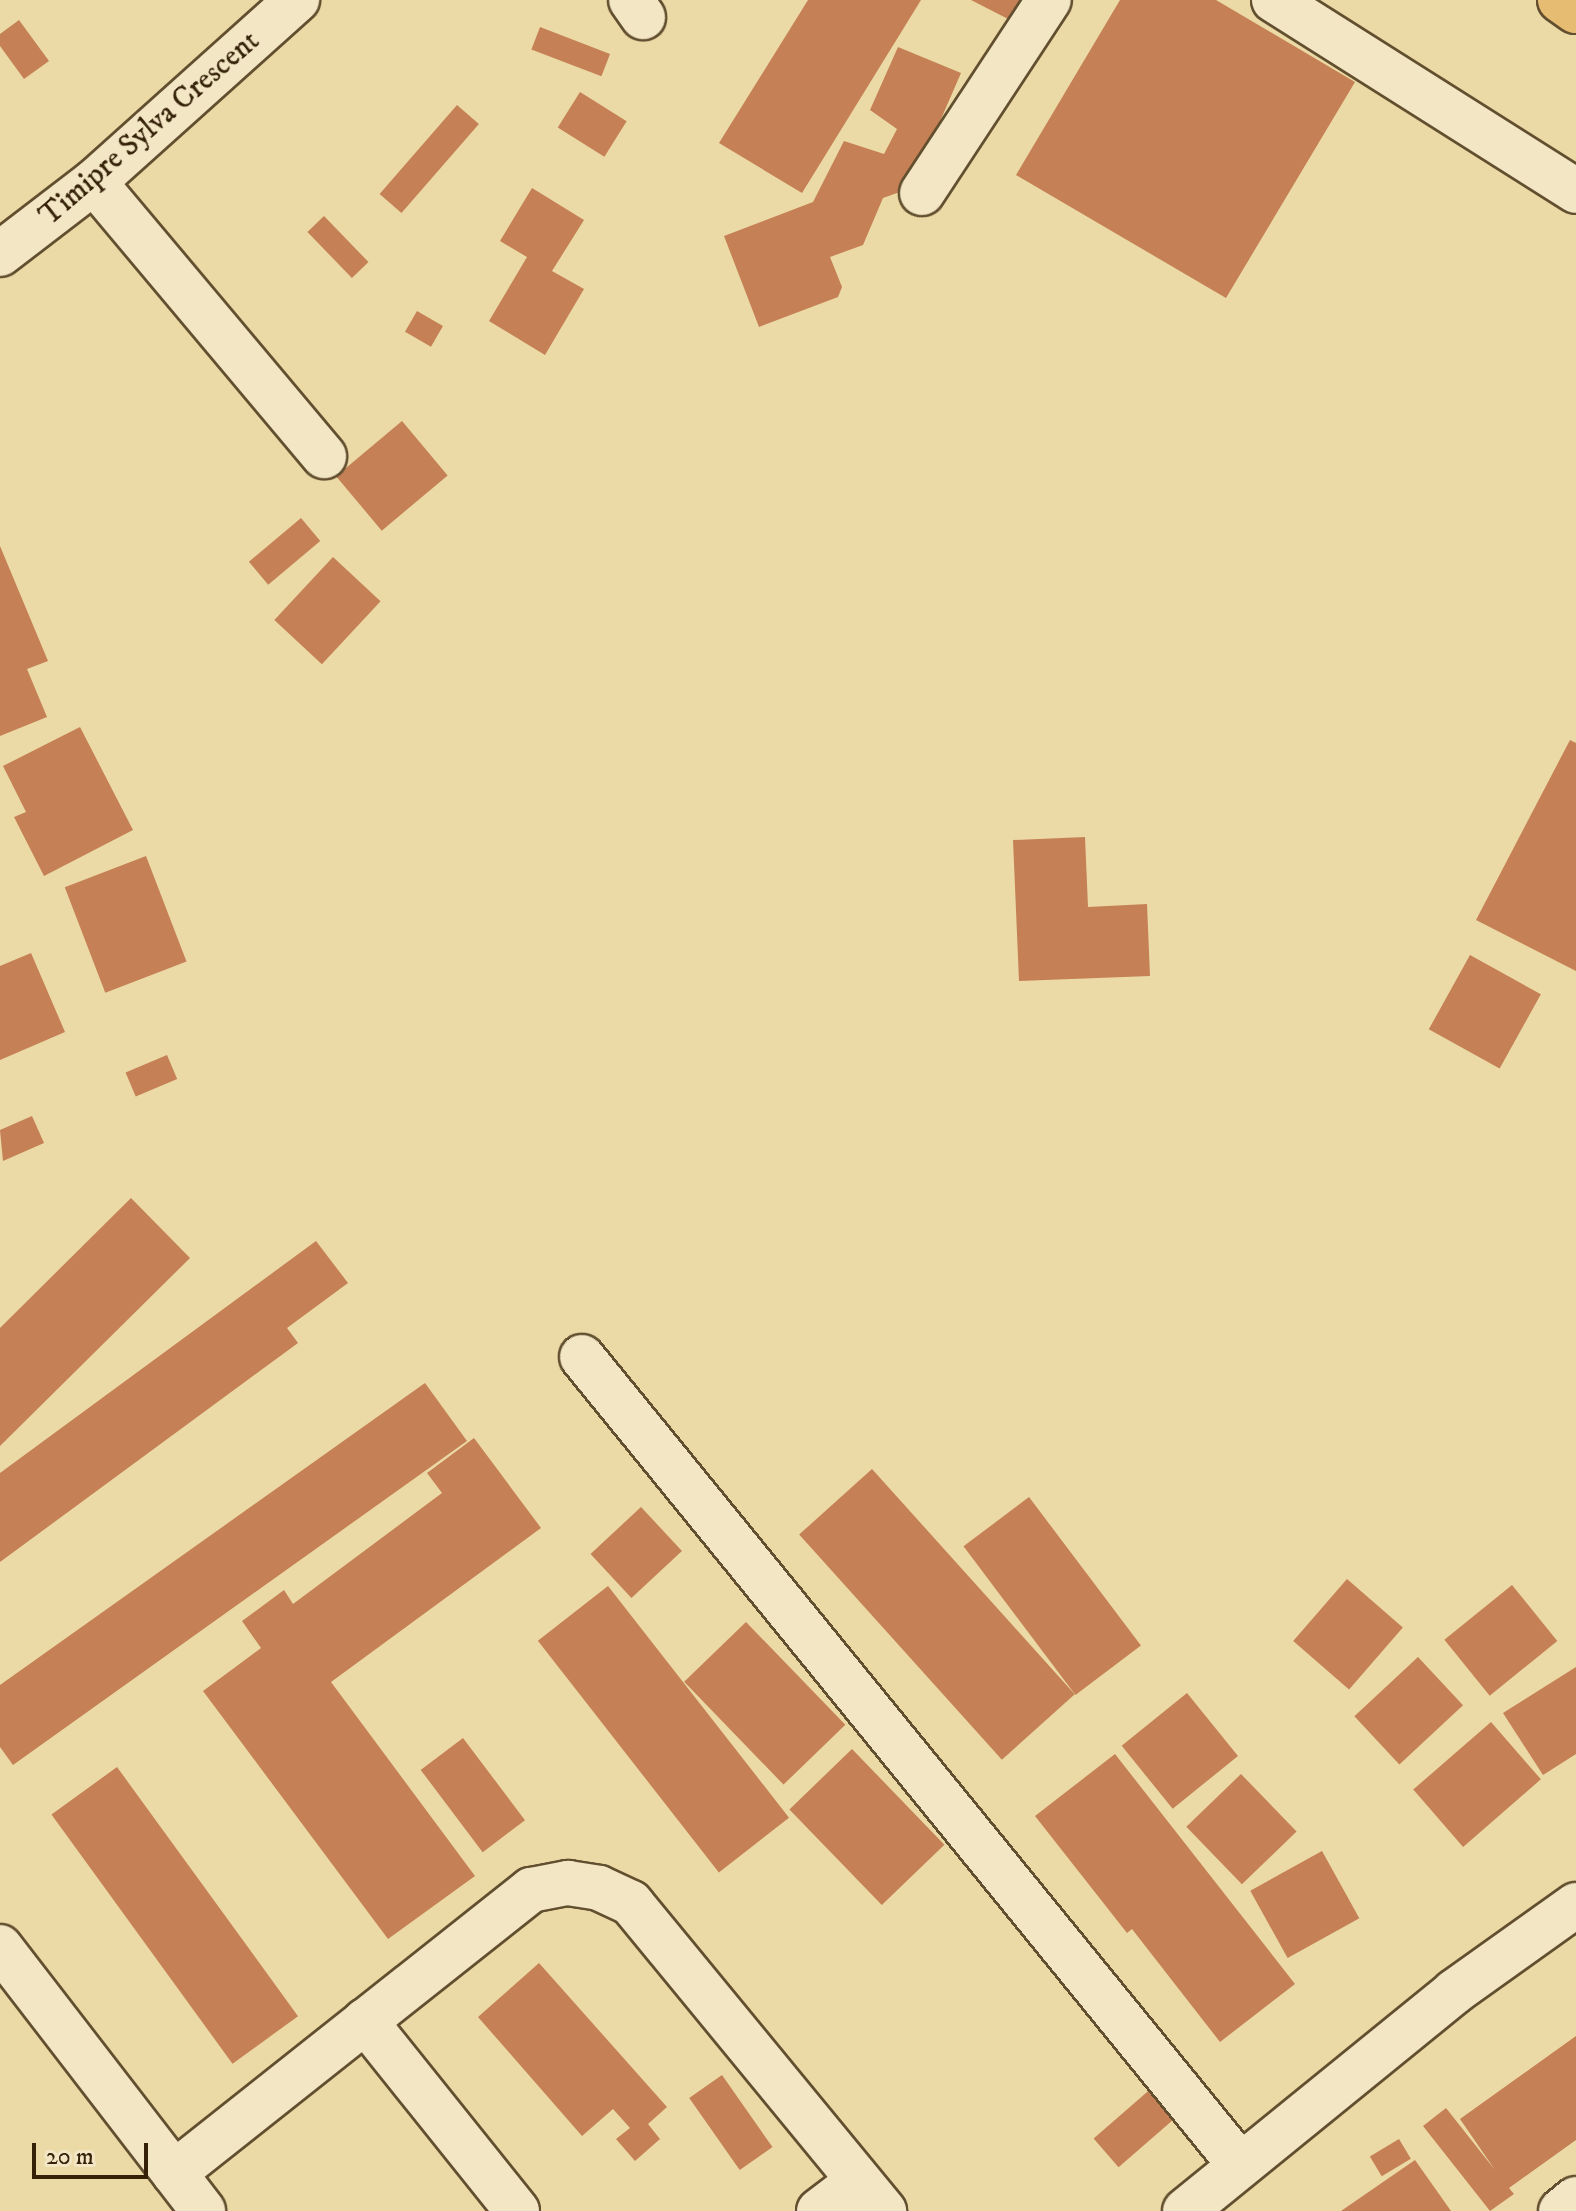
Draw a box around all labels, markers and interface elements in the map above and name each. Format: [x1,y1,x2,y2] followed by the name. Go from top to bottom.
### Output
[33,24,267,234] street label: Timipre Sylva Crescent
[36,2127,152,2177] scale bar
[46,2142,94,2172] text: 20 m

